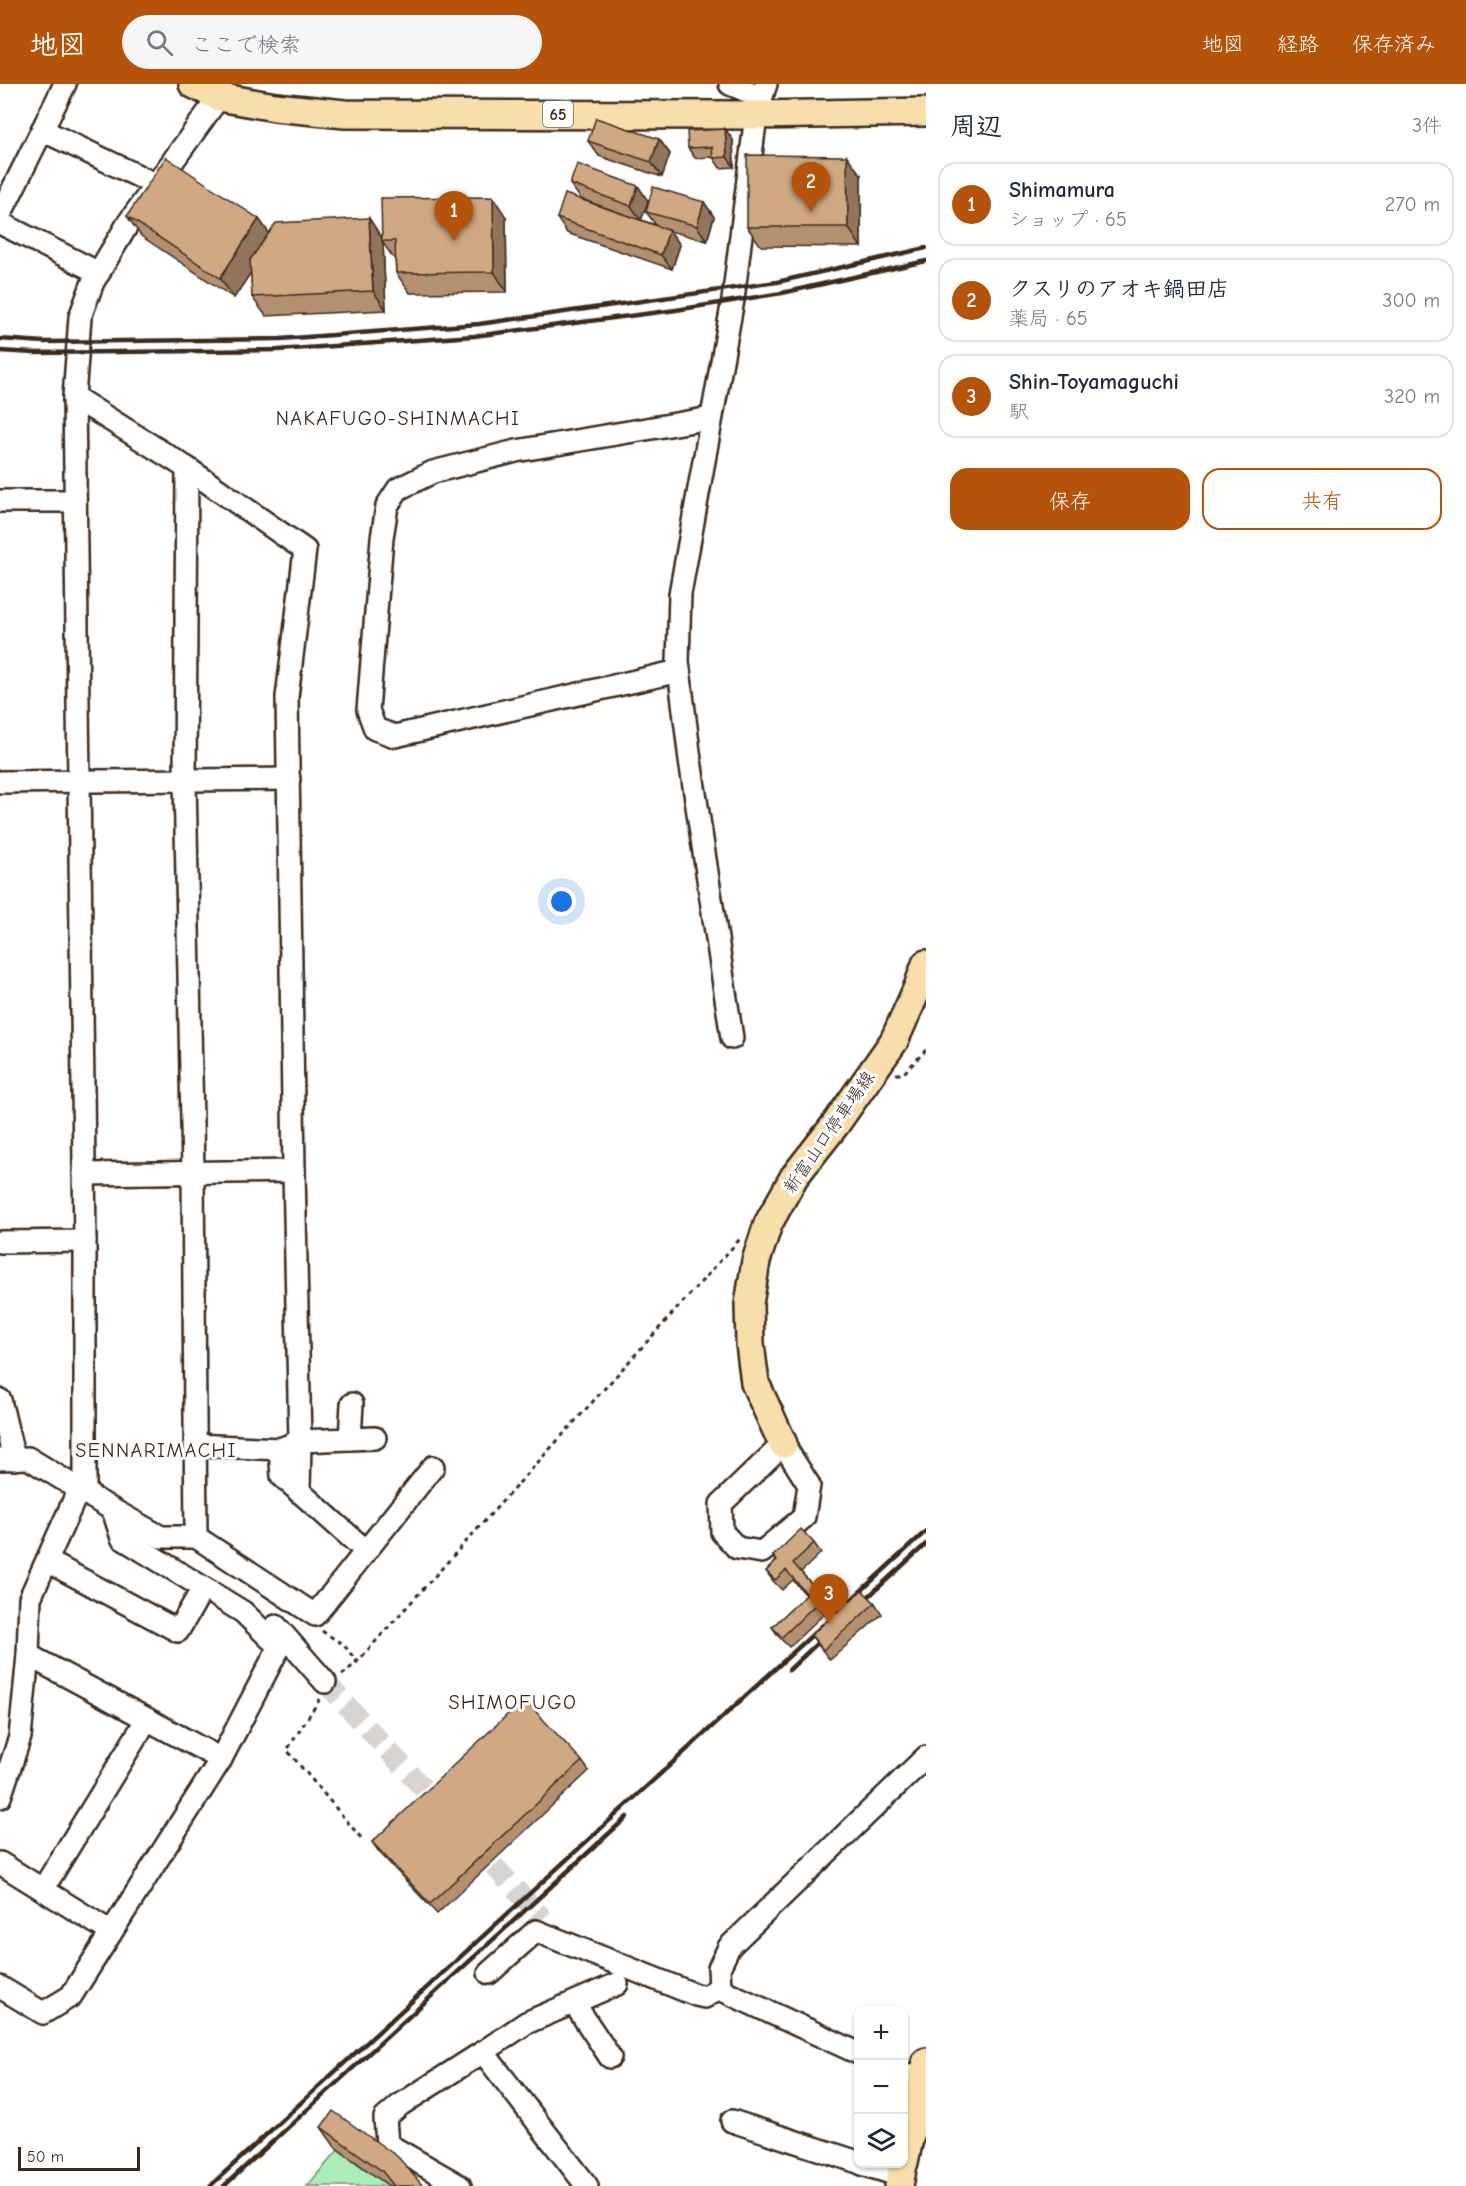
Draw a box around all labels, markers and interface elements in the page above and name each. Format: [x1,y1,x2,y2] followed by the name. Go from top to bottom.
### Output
[122,15,542,69] search box
[143,26,176,59] icon: search
[30,29,86,61] text: 地図
[191,32,301,58] text: ここで検索
[1202,32,1244,56] text: 地図
[1277,32,1319,56] text: 経路
[1352,32,1436,56] text: 保存済み
[543,101,573,127] road number: 65
[950,112,1002,142] text: 周辺
[1412,114,1442,137] text: 3件
[792,162,830,212] pin: 2
[1009,177,1115,203] text: Shimamura
[434,192,474,241] pin: 1
[968,193,975,216] text: 1
[1385,193,1440,216] text: 270 m
[1009,208,1127,231] text: ショップ · 65
[1009,276,1229,302] text: クスリのアオキ鍋田店
[967,289,976,312] text: 2
[1382,289,1440,312] text: 300 m
[1009,307,1088,330] text: 薬局 · 65
[1009,369,1179,395] text: Shin-Toyamaguchi
[967,385,976,408] text: 3
[1384,385,1440,408] text: 320 m
[1009,400,1029,423] text: 駅
[276,407,520,430] district label: NAKAFUGO-SHINMACHI
[950,468,1190,530] button: 保存
[1202,468,1442,530] button: 共有
[547,887,576,916] your location
[780,1067,879,1197] street label: 新富山口停車場線
[75,1439,237,1462] district label: SENNARIMACHI
[810,1574,848,1624] pin: 3
[449,1691,577,1714] district label: SHIMOFUGO
[854,2006,908,2168] map controls
[854,2006,908,2060] button: +
[854,2060,908,2114] button: −
[854,2114,908,2168] button: layers
[18,2144,140,2172] scale bar
[27,2148,64,2166] text: 50 m

